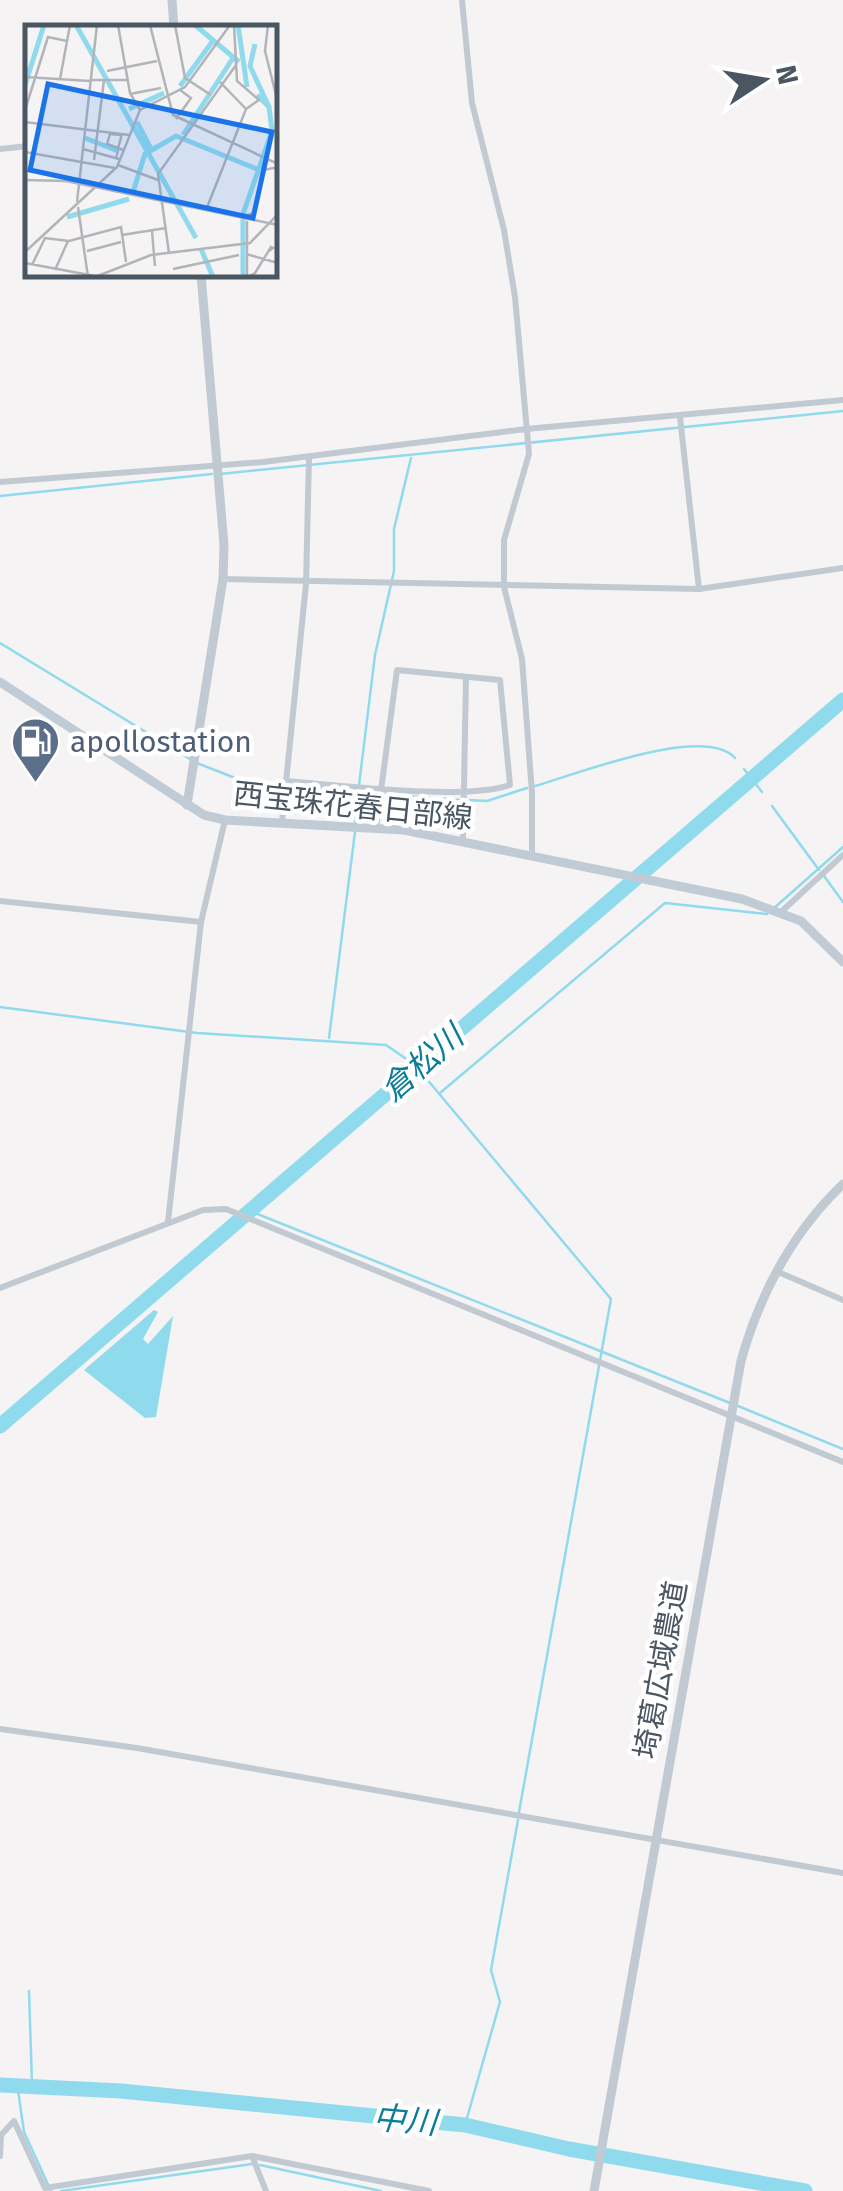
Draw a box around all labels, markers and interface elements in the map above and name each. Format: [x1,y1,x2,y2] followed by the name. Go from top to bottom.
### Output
[25,25,278,278] inset map
[713,30,813,130] north arrow
[769,62,805,87] text: N
[9,716,61,784] fuel station icon: apollostation
[70,724,252,760] place label: apollostation
[232,776,474,836] street label: 西宝珠花春日部線
[373,1015,473,1109] water label: 倉松川
[628,1578,694,1762] street label: 埼葛広域農道
[371,2098,442,2142] water label: 中川

